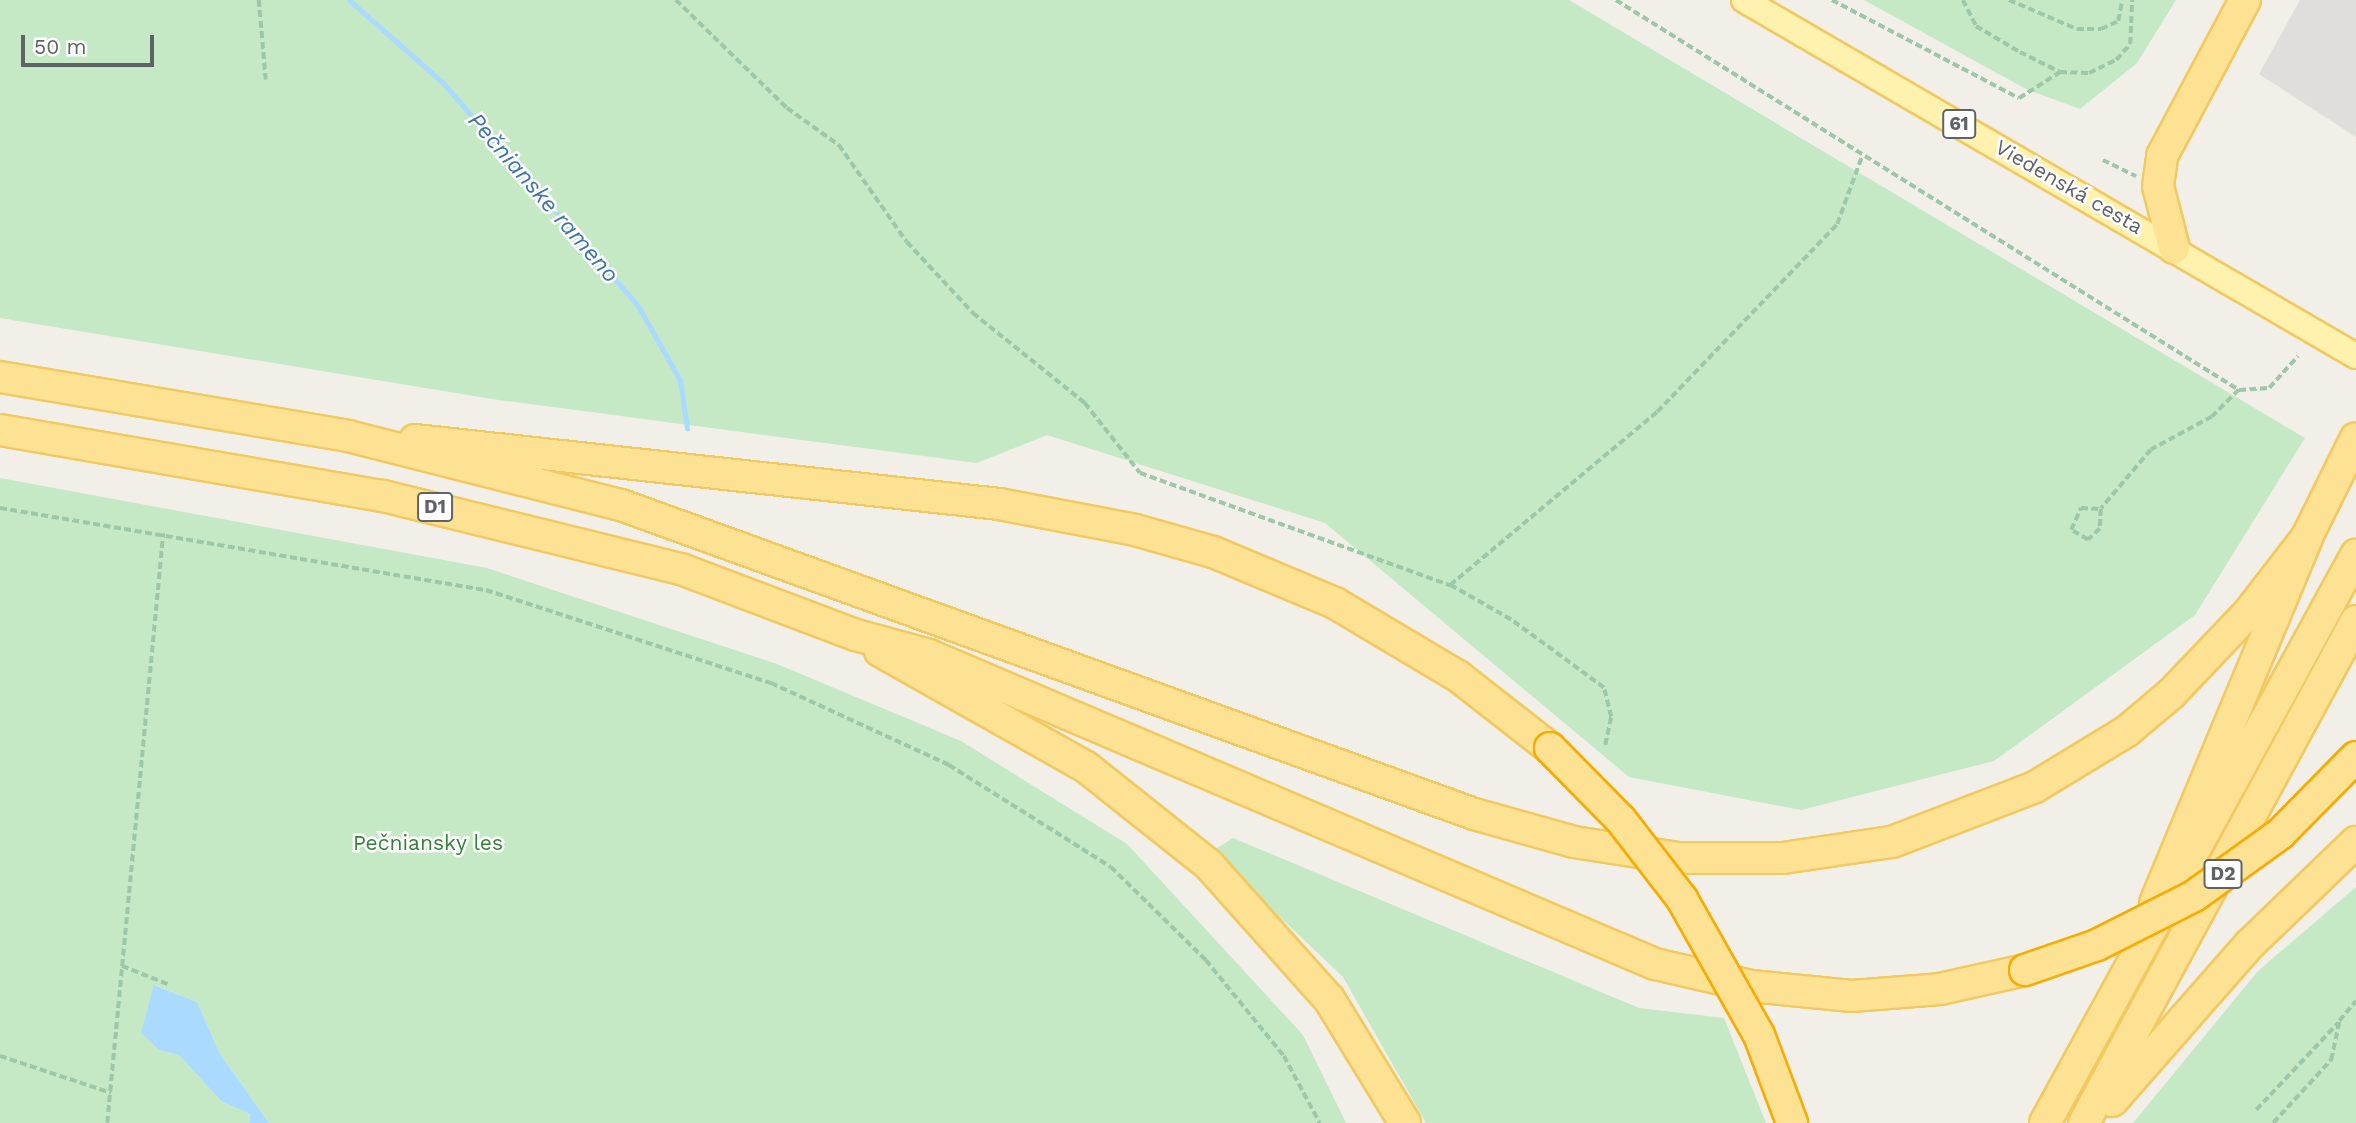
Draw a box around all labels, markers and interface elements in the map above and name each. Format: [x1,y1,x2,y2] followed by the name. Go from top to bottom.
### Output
[24,21,158,65] scale bar
[34,34,86,59] text: 50 m
[462,107,624,289] water label: Pečnianske rameno
[1941,108,1976,140] road number: 61
[1990,134,2148,240] street label: Viedenská cesta
[416,492,454,522] road number: D1
[353,830,503,856] park label: Pečniansky les
[2202,859,2244,890] road number: D2

